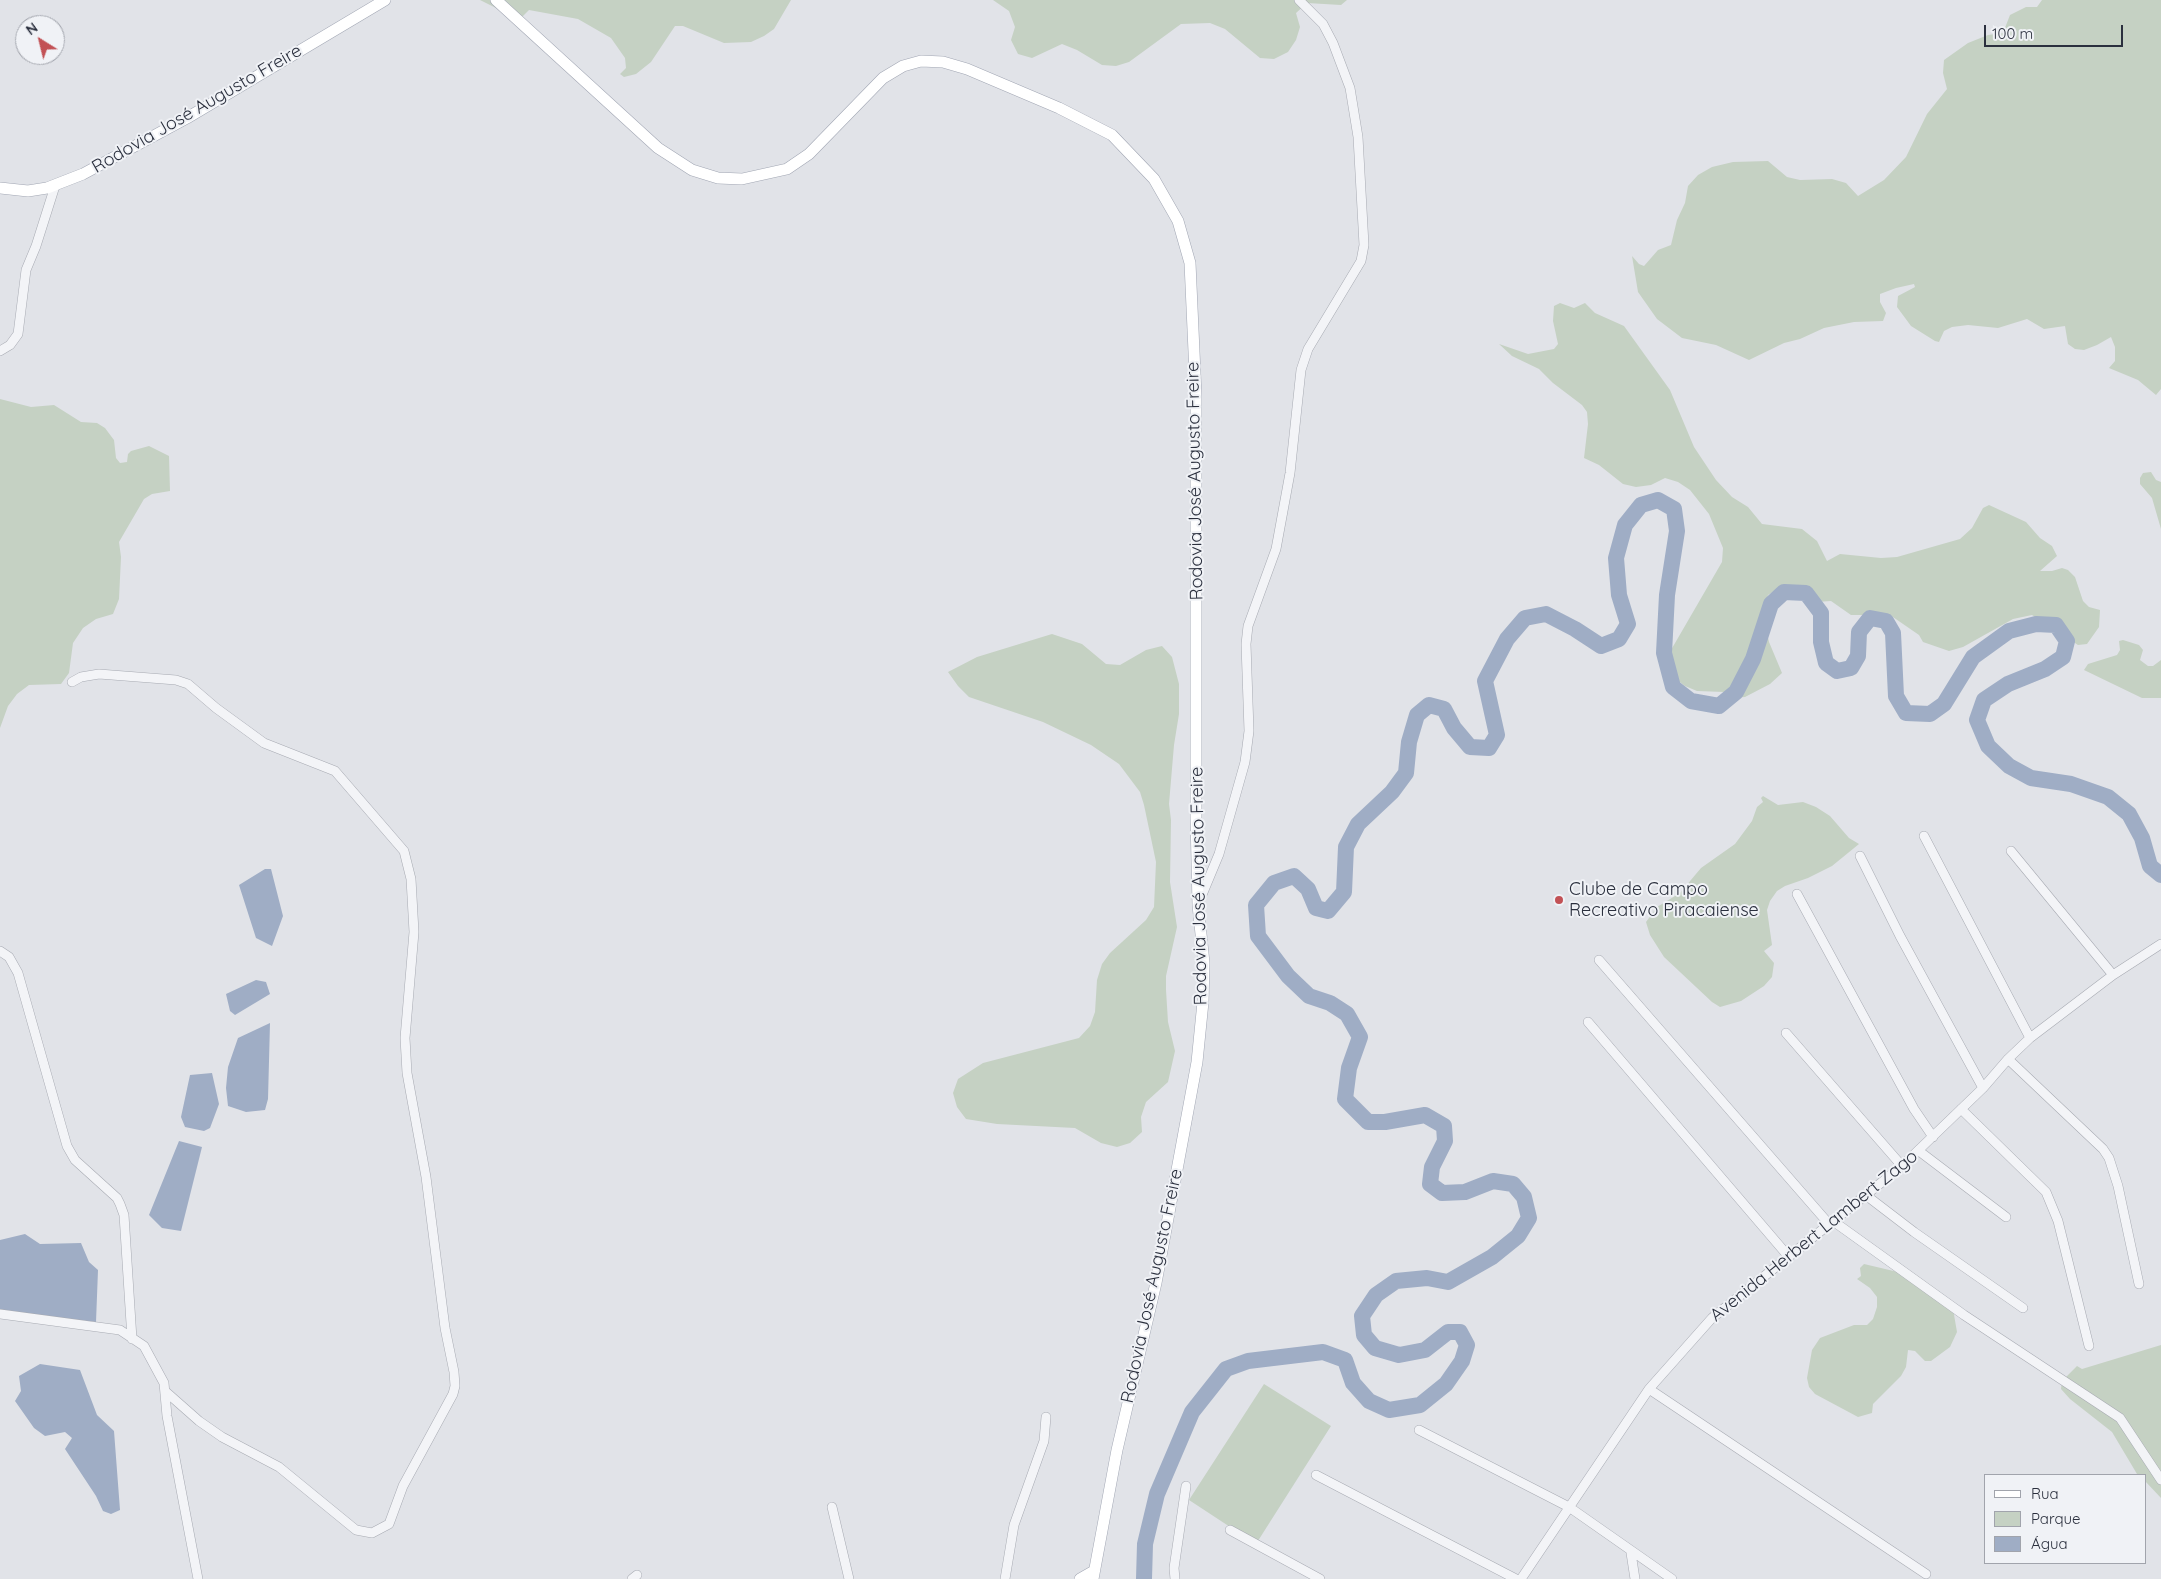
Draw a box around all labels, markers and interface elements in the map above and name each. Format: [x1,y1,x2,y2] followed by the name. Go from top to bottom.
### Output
[15,15,65,65] north arrow
[1986,15,2125,47] scale bar
[22,18,41,39] text: N
[1992,24,2033,43] text: 100 m
[88,40,306,178] street label: Rodovia José Augusto Freire
[1182,361,1208,601] street label: Rodovia José Augusto Freire
[1186,766,1212,1006] street label: Rodovia José Augusto Freire
[1569,879,1759,922] place label: Clube de Campo Recreativo Piracaiense
[1553,894,1565,906] marker: Clube de Campo Recreativo Piracaiense
[1706,1145,1922,1327] street label: Avenida Herbert Lambert Zago
[1117,1167,1187,1405] street label: Rodovia José Augusto Freire
[1984,1474,2146,1564] legend
[2031,1484,2059,1503] text: Rua
[2031,1509,2081,1528] text: Parque
[2031,1534,2068,1553] text: Água

